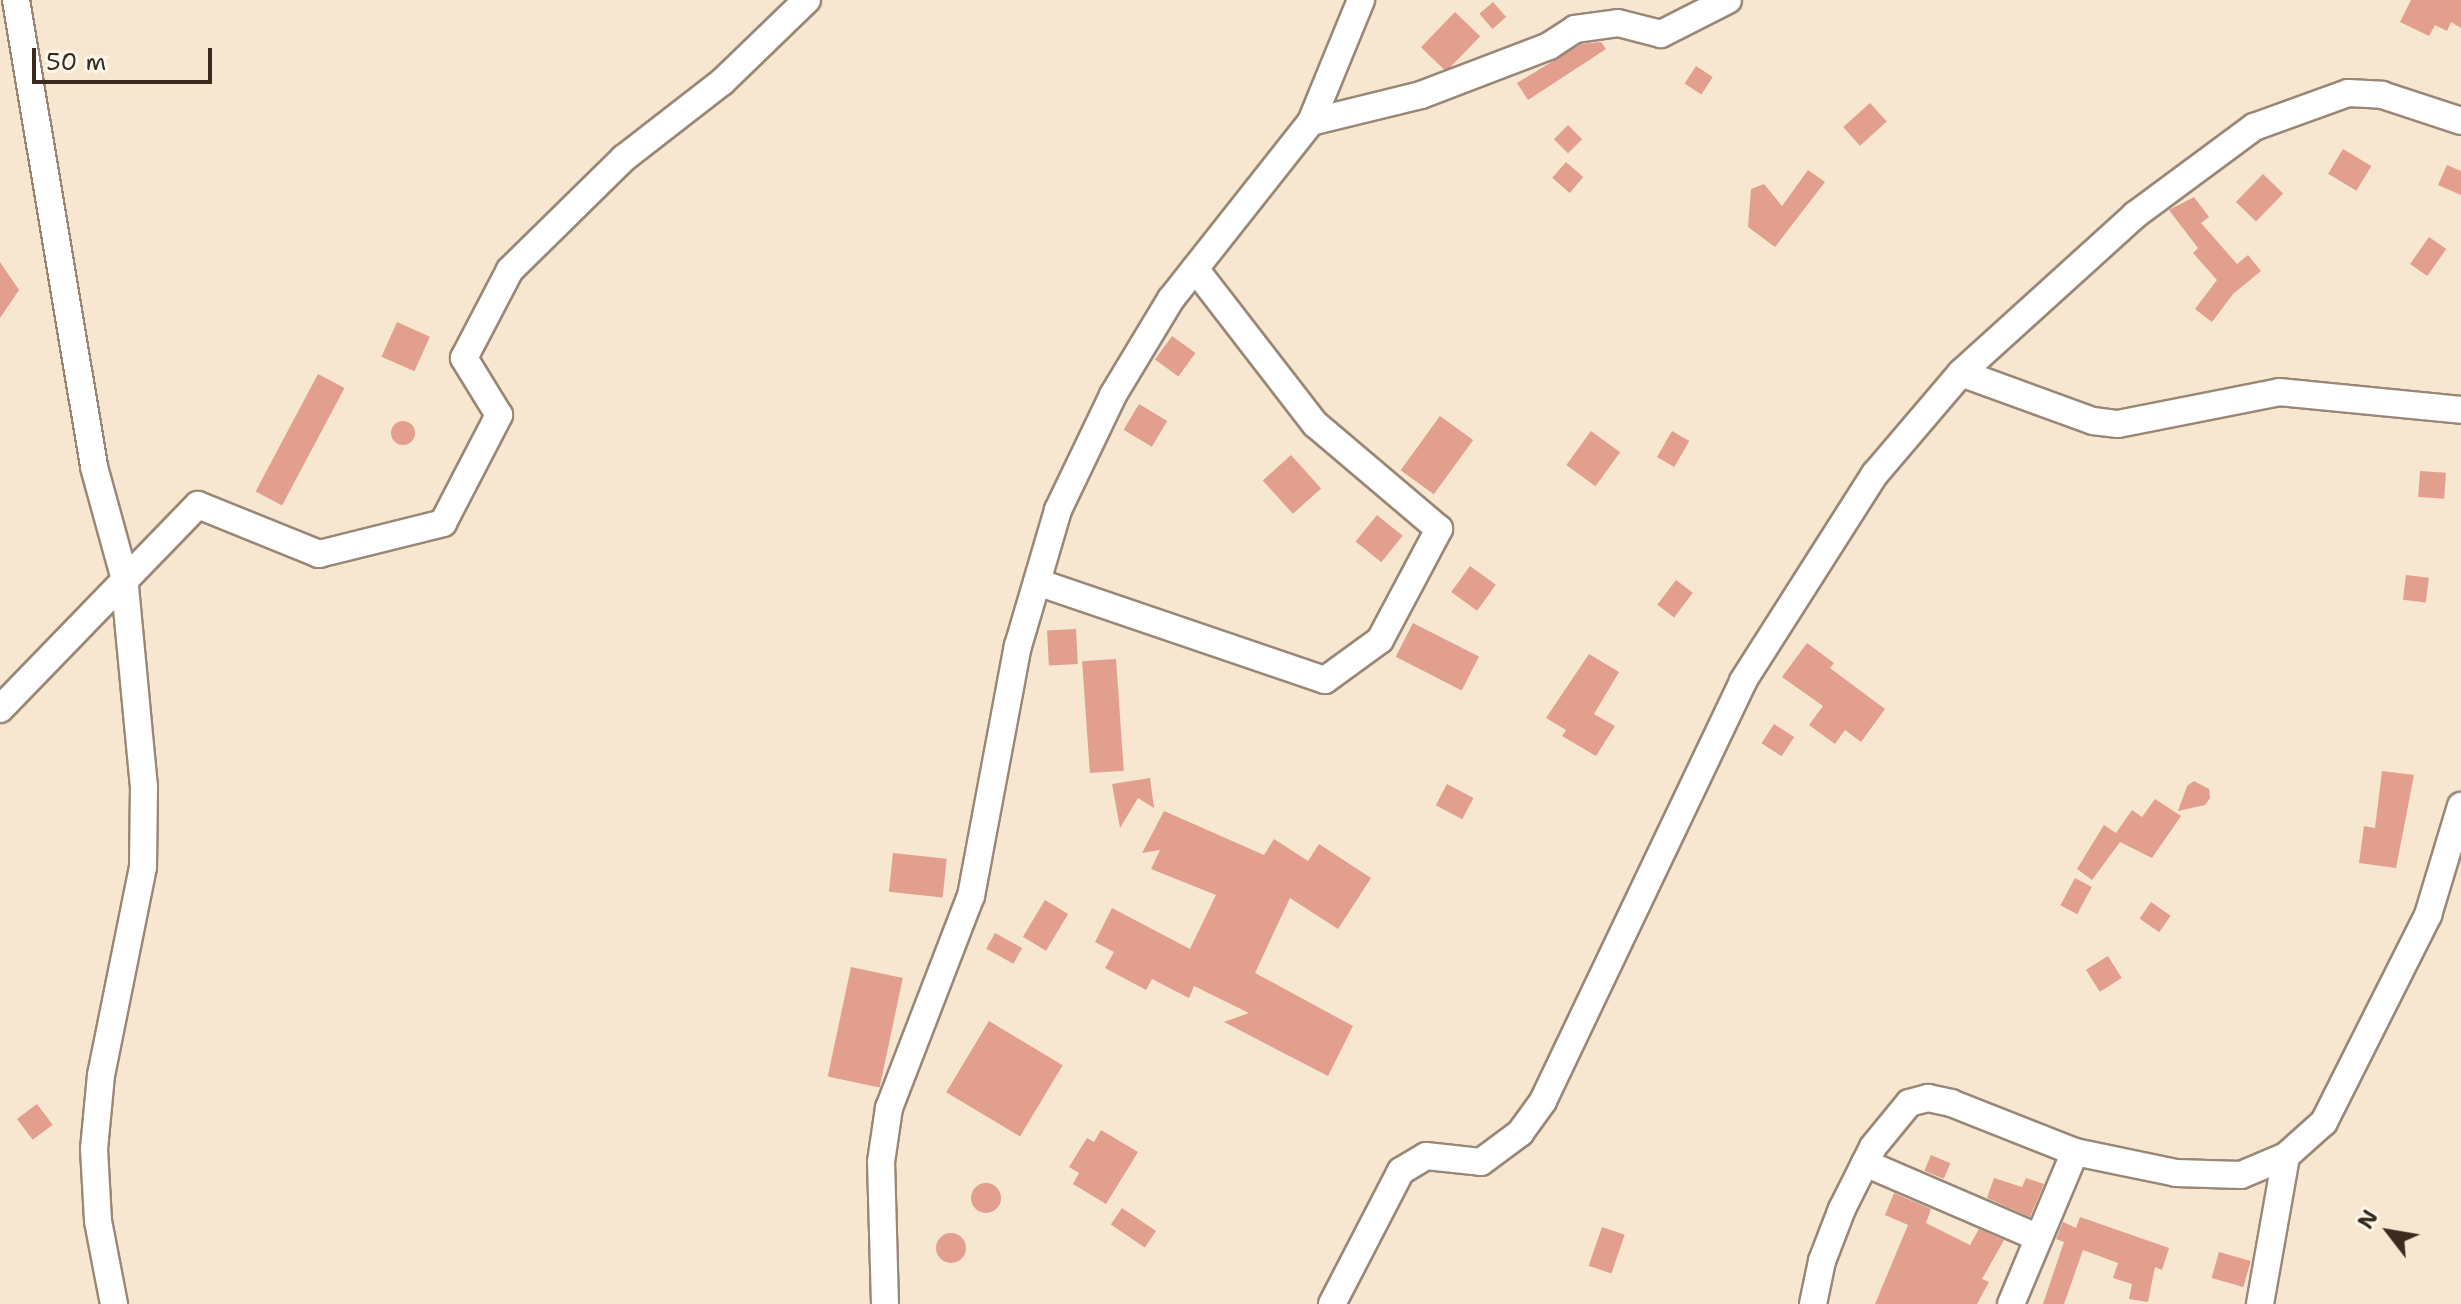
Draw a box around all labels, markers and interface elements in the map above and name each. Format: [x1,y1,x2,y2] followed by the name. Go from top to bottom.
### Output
[36,32,216,82] scale bar
[46,46,106,78] text: 50 m
[2349,1192,2429,1272] north arrow
[2351,1204,2385,1234] text: N

